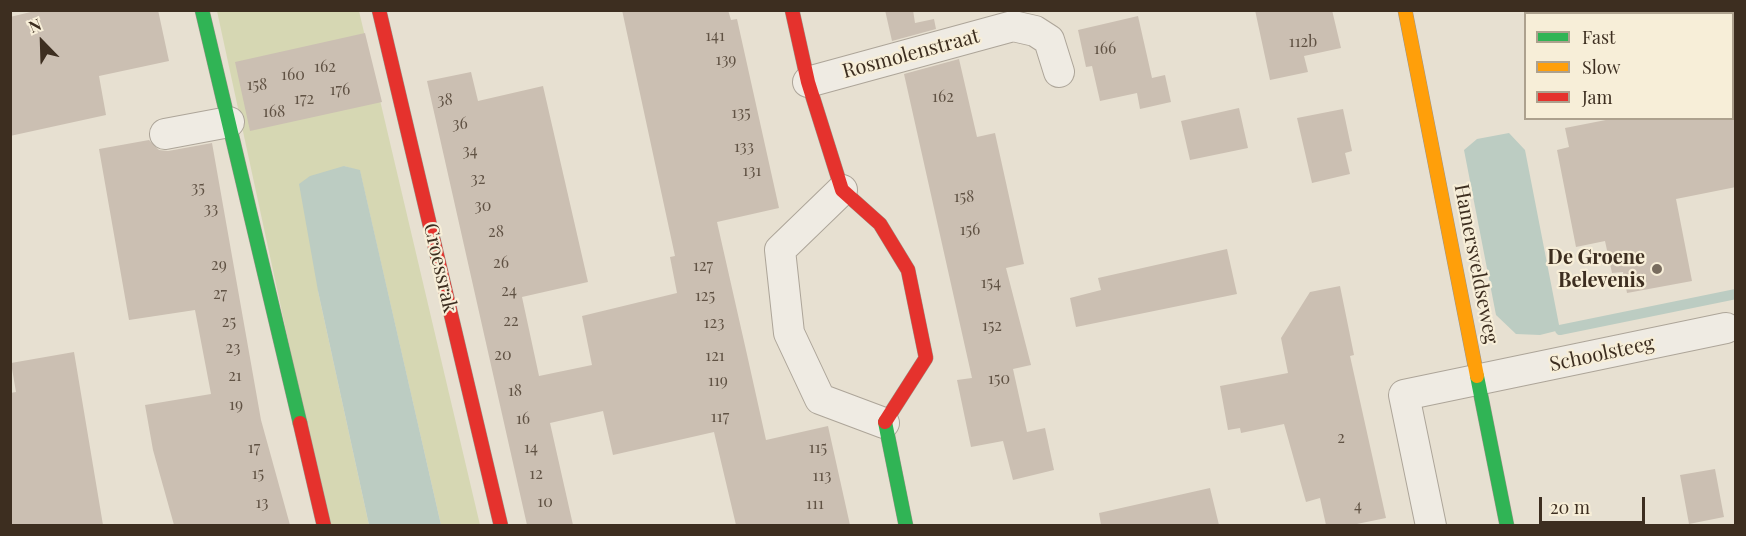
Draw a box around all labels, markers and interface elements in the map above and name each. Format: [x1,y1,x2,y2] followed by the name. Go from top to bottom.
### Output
[12,12,72,72] north arrow
[1524,12,1734,120] legend
[25,13,44,37] text: N
[840,24,982,84] street label: Rosmolenstraat
[1582,25,1615,49] text: Fast
[705,26,725,46] house number: 141
[1289,32,1317,52] house number: 112b
[1094,39,1116,59] house number: 166
[715,50,737,70] house number: 139
[1582,55,1620,79] text: Slow
[314,57,336,77] house number: 162
[281,65,305,85] house number: 160
[247,75,267,95] house number: 158
[330,80,350,100] house number: 176
[1582,85,1612,109] text: Jam
[932,87,954,107] house number: 162
[294,89,314,109] house number: 172
[437,90,453,110] house number: 38
[263,102,285,122] house number: 168
[731,103,751,123] house number: 135
[452,114,468,134] house number: 36
[734,137,754,157] house number: 133
[462,141,478,161] house number: 34
[743,161,761,181] house number: 131
[471,169,485,189] house number: 32
[191,178,205,198] house number: 35
[1449,182,1503,346] street label: Hamersveldseweg
[954,187,974,207] house number: 158
[475,196,491,216] house number: 30
[204,199,218,219] house number: 33
[960,220,980,240] house number: 156
[418,221,462,315] street label: Croessrak
[488,222,504,242] house number: 28
[1547,246,1645,293] place label: De Groene Belevenis
[493,253,509,273] house number: 26
[211,255,227,275] house number: 29
[693,256,713,276] house number: 127
[1650,262,1664,276] marker: De Groene Belevenis
[981,273,1001,293] house number: 154
[501,281,517,301] house number: 24
[213,284,227,304] house number: 27
[695,286,715,306] house number: 125
[503,311,519,331] house number: 22
[222,312,236,332] house number: 25
[704,313,724,333] house number: 123
[982,316,1002,336] house number: 152
[1547,331,1657,377] street label: Schoolsteeg
[226,338,240,358] house number: 23
[494,345,512,365] house number: 20
[705,346,725,366] house number: 121
[228,366,242,386] house number: 21
[988,369,1010,389] house number: 150
[708,371,728,391] house number: 119
[508,381,522,401] house number: 18
[229,395,243,415] house number: 19
[711,407,729,427] house number: 117
[516,409,530,429] house number: 16
[1337,428,1345,448] house number: 2
[248,438,260,458] house number: 17
[524,438,538,458] house number: 14
[809,438,827,458] house number: 115
[252,464,264,484] house number: 15
[529,464,543,484] house number: 12
[813,466,831,486] house number: 113
[1542,485,1648,523] scale bar
[537,492,553,512] house number: 10
[256,493,268,513] house number: 13
[806,494,824,514] house number: 111
[1550,495,1590,519] text: 20 m
[1354,496,1362,516] house number: 4

